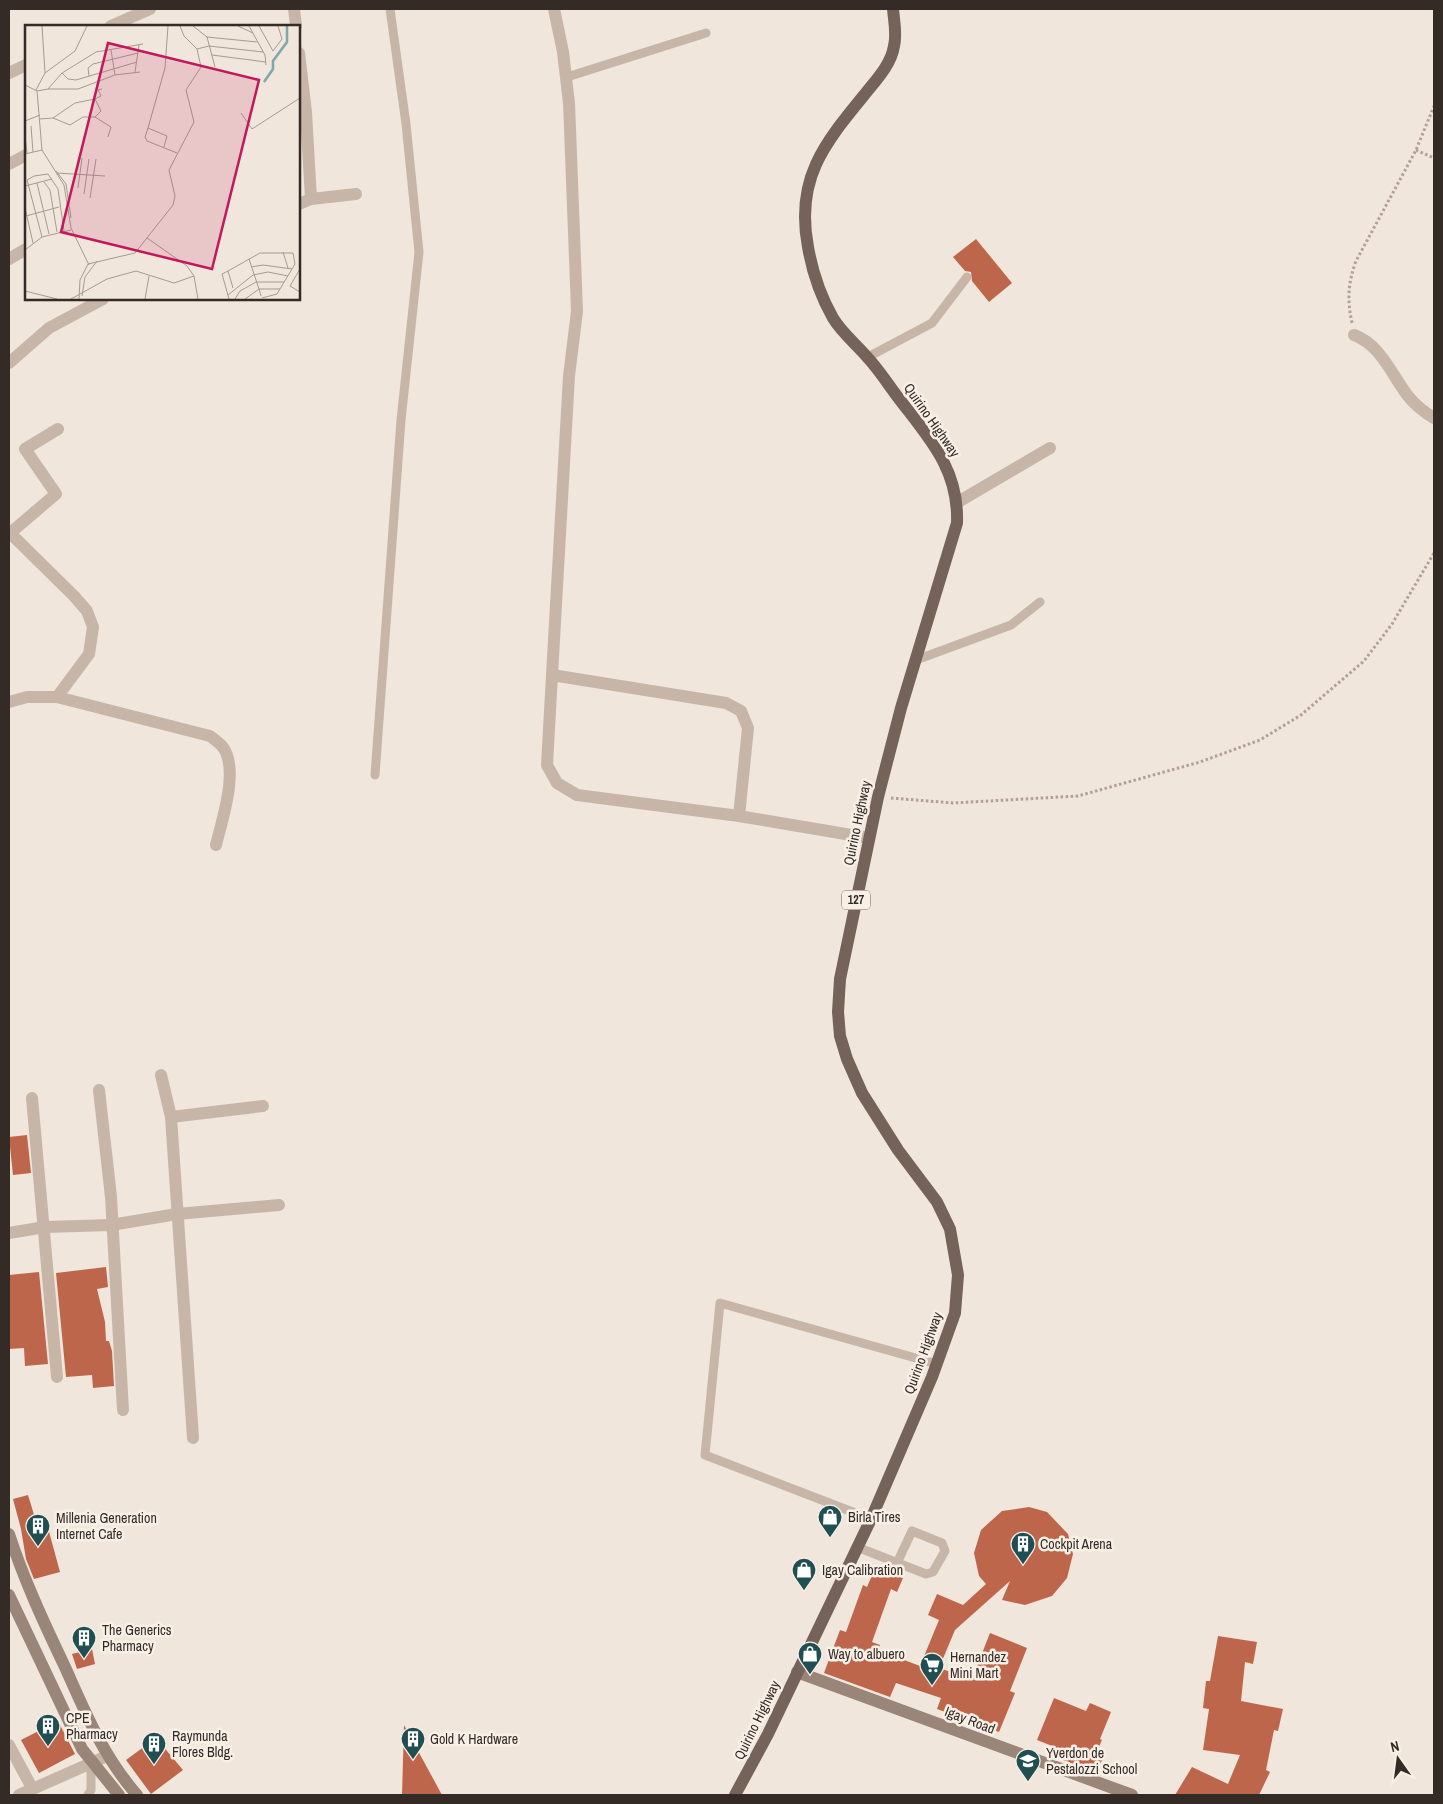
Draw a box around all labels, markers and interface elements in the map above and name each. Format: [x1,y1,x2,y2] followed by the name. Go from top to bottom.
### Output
[25,25,300,300] inset map
[900,380,964,461] street label: Quirino Highway
[839,779,875,867] street label: Quirino Highway
[842,890,870,910] road number: 127
[900,1309,946,1397] street label: Quirino Highway
[817,1504,843,1538] shop icon: Birla Tires
[848,1508,901,1526] place label: Birla Tires
[56,1509,157,1543] place label: Millenia Generation Internet Cafe
[25,1513,51,1547] building icon: Millenia Generation Internet Cafe
[1010,1531,1036,1565] building icon: Cockpit Arena
[1040,1535,1113,1553] place label: Cockpit Arena
[791,1557,817,1591] shop icon: Igay Calibration
[822,1561,903,1579] place label: Igay Calibration
[102,1621,172,1655] place label: The Generics Pharmacy
[71,1625,97,1659] building icon: The Generics Pharmacy
[797,1641,823,1675] shop icon: Way to albuero
[828,1645,905,1663] place label: Way to albuero
[950,1648,1006,1682] place label: Hernandez Mini Mart
[919,1652,945,1686] supermarket icon: Hernandez Mini Mart
[730,1677,784,1763] street label: Quirino Highway
[942,1702,998,1738] street label: Igay Road
[66,1709,118,1743] place label: CPE Pharmacy
[35,1713,61,1747] building icon: CPE Pharmacy
[400,1726,426,1760] building icon: Gold K Hardware
[172,1727,233,1761] place label: Raymunda Flores Bldg.
[430,1730,518,1748] place label: Gold K Hardware
[141,1731,167,1765] building icon: Raymunda Flores Bldg.
[1373,1734,1423,1784] north arrow
[1389,1737,1401,1756] text: N
[1046,1744,1137,1778] place label: Yverdon de Pestalozzi School
[1015,1748,1041,1782] school or university icon: Yverdon de Pestalozzi School

